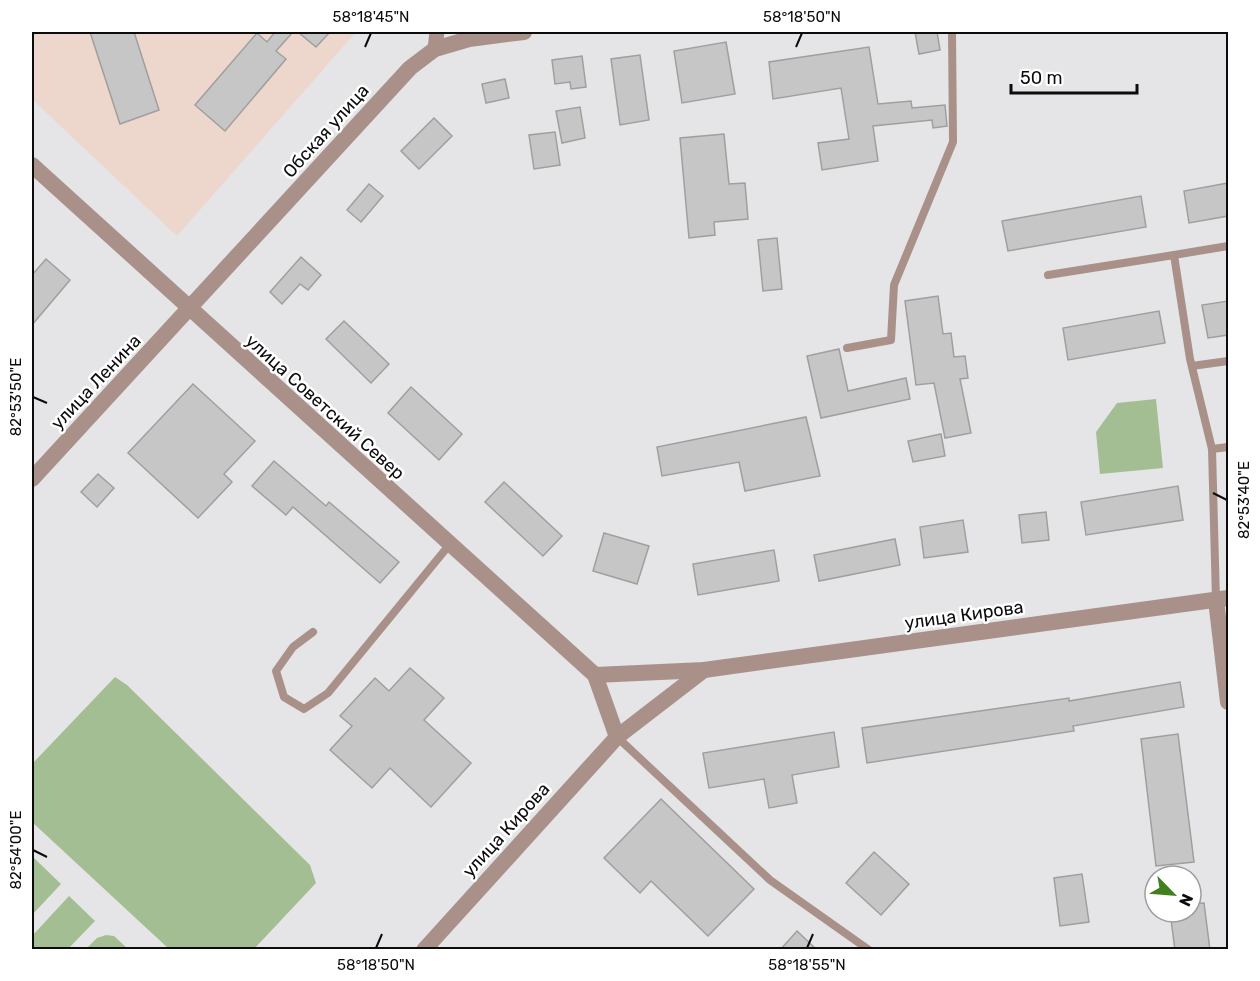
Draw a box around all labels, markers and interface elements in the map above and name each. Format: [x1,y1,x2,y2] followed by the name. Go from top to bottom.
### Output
[333,8,409,26] text: 58°18'45"N
[763,8,841,26] text: 58°18'50"N
[1011,57,1137,95] scale bar
[1020,67,1063,89] text: 50 m
[278,80,374,182] street label: Обская улица
[46,330,146,434] street label: улица Ленина
[241,330,409,484] street label: улица Советский Север
[7,358,25,436] text: 82°53'50"E
[1235,461,1253,539] text: 82°53'40"E
[903,596,1025,634] street label: улица Кирова
[458,778,554,882] street label: улица Кирова
[7,810,25,890] text: 82°54'00"E
[1143,864,1203,924] north arrow
[1175,891,1197,909] text: N
[337,956,415,974] text: 58°18'50"N
[768,956,846,974] text: 58°18'55"N

